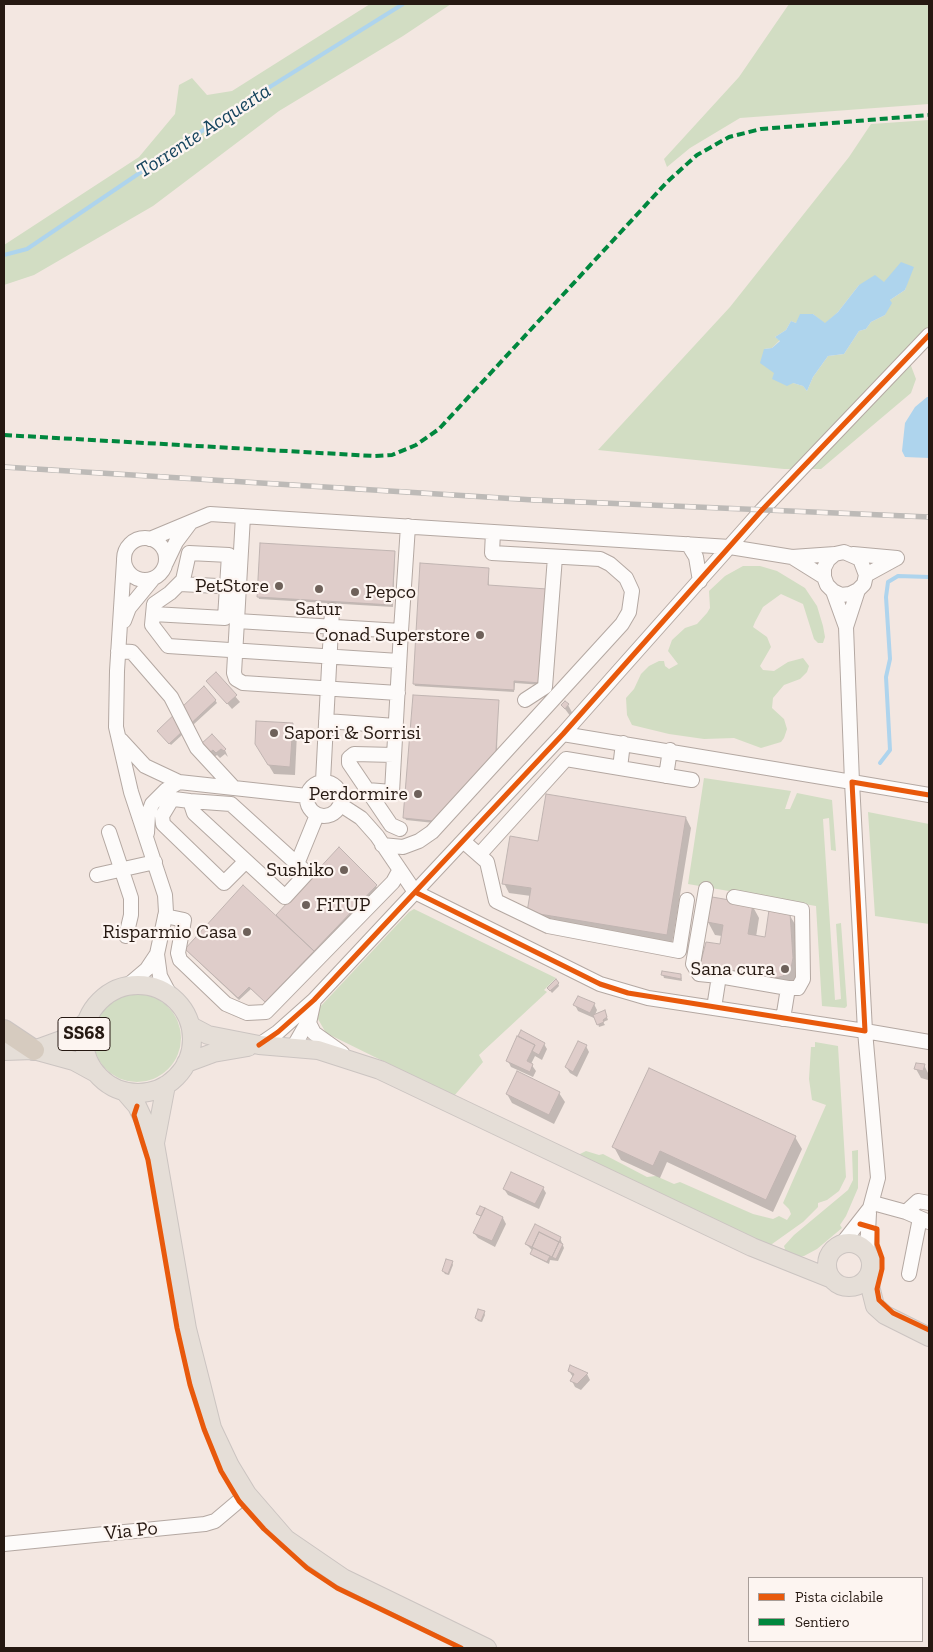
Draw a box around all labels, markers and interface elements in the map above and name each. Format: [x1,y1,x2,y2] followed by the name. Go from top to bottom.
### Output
[132,78,276,184] water label: Torrente Acquerta
[195,574,269,598] place label: PetStore
[273,580,285,592] marker: PetStore
[365,580,416,604] place label: Pepco
[313,583,325,595] marker: Satur
[349,586,361,598] marker: Pepco
[295,597,343,621] place label: Satur
[315,623,470,647] place label: Conad Superstore
[474,629,486,641] marker: Conad Superstore
[284,721,421,745] place label: Sapori & Sorrisi
[268,727,280,739] marker: Sapori & Sorrisi
[309,782,408,806] place label: Perdormire
[412,788,424,800] marker: Perdormire
[266,858,334,882] place label: Sushiko
[338,864,350,876] marker: Sushiko
[316,893,371,917] place label: FiTUP
[300,899,312,911] marker: FiTUP
[103,920,237,944] place label: Risparmio Casa
[241,926,253,938] marker: Risparmio Casa
[691,957,775,981] place label: Sana cura
[779,963,791,975] marker: Sana cura
[58,1018,110,1050] road number: SS68
[103,1516,159,1546] street label: Via Po
[748,1577,923,1642] legend
[795,1588,883,1606] text: Pista ciclabile
[795,1613,849,1631] text: Sentiero

